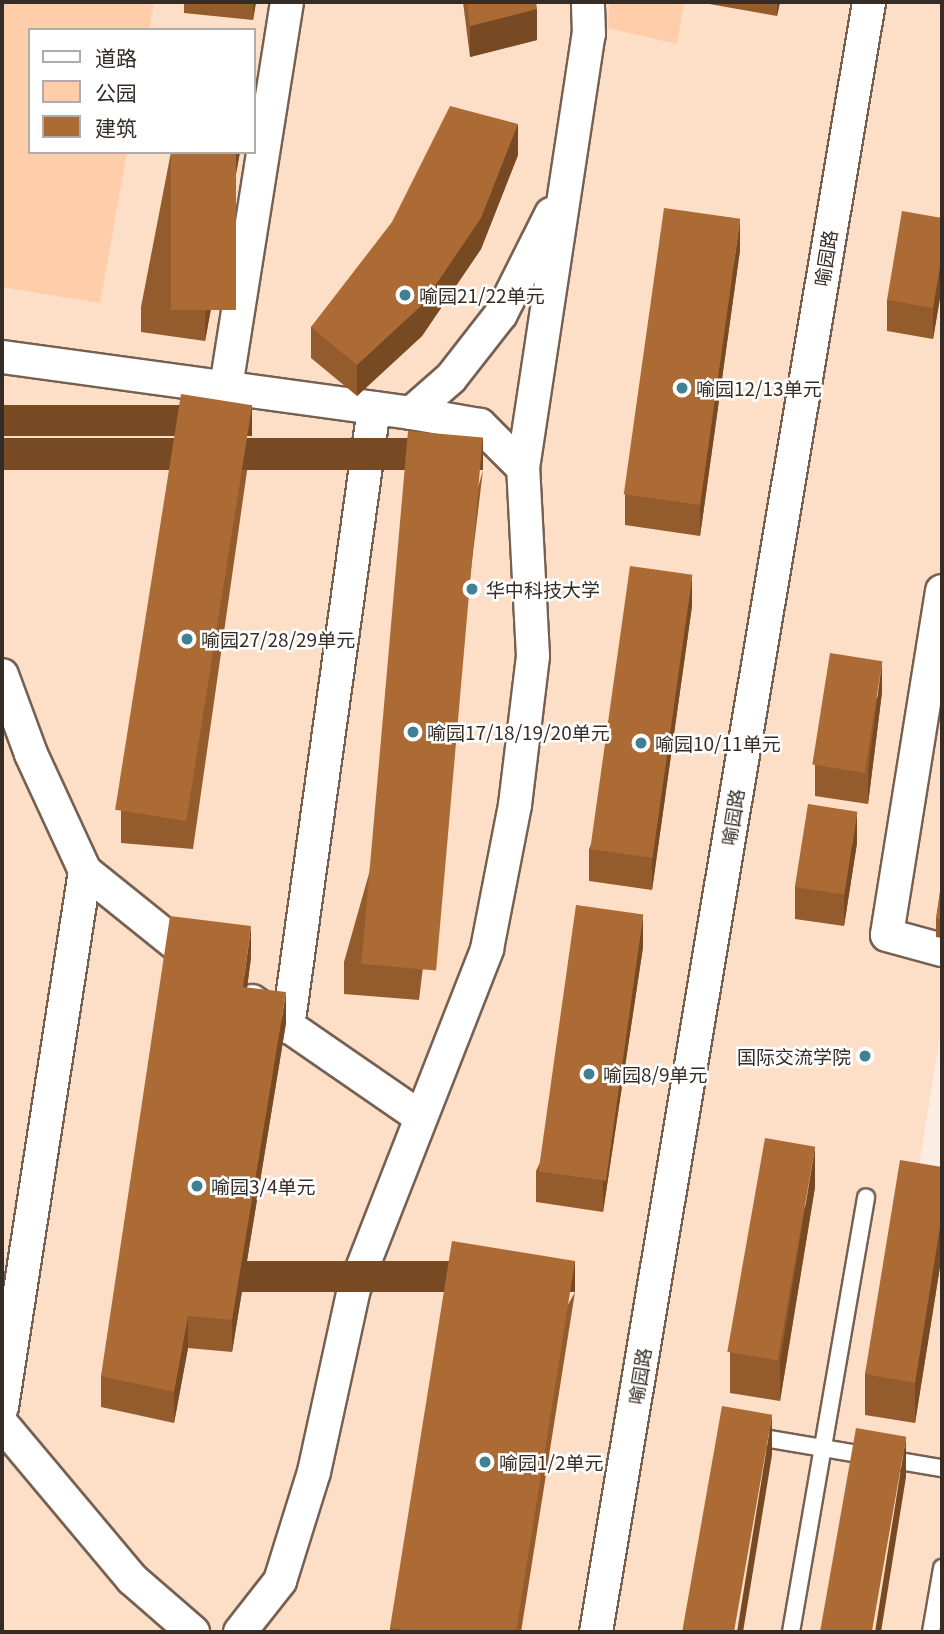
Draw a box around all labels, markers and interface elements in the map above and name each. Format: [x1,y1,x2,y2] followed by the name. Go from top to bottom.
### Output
[28,28,256,154] legend
[95,42,137,72] text: 道路
[95,77,137,107] text: 公园
[95,112,137,142] text: 建筑
[809,228,841,288] street label: 喻园路
[419,284,545,306] place label: 喻园21/22单元
[397,287,413,303] marker: 喻园21/22单元
[696,377,822,399] place label: 喻园12/13单元
[674,380,690,396] marker: 喻园12/13单元
[486,578,600,600] place label: 华中科技大学
[464,581,480,597] marker: 华中科技大学
[201,628,355,650] place label: 喻园27/28/29单元
[179,631,195,647] marker: 喻园27/28/29单元
[427,721,610,743] place label: 喻园17/18/19/20单元
[405,724,421,740] marker: 喻园17/18/19/20单元
[655,732,781,754] place label: 喻园10/11单元
[633,735,649,751] marker: 喻园10/11单元
[716,787,748,847] street label: 喻园路
[737,1045,851,1067] place label: 国际交流学院
[857,1048,873,1064] marker: 国际交流学院
[603,1063,708,1085] place label: 喻园8/9单元
[581,1066,597,1082] marker: 喻园8/9单元
[211,1175,316,1197] place label: 喻园3/4单元
[189,1178,205,1194] marker: 喻园3/4单元
[623,1346,655,1406] street label: 喻园路
[499,1451,604,1473] place label: 喻园1/2单元
[477,1454,493,1470] marker: 喻园1/2单元

